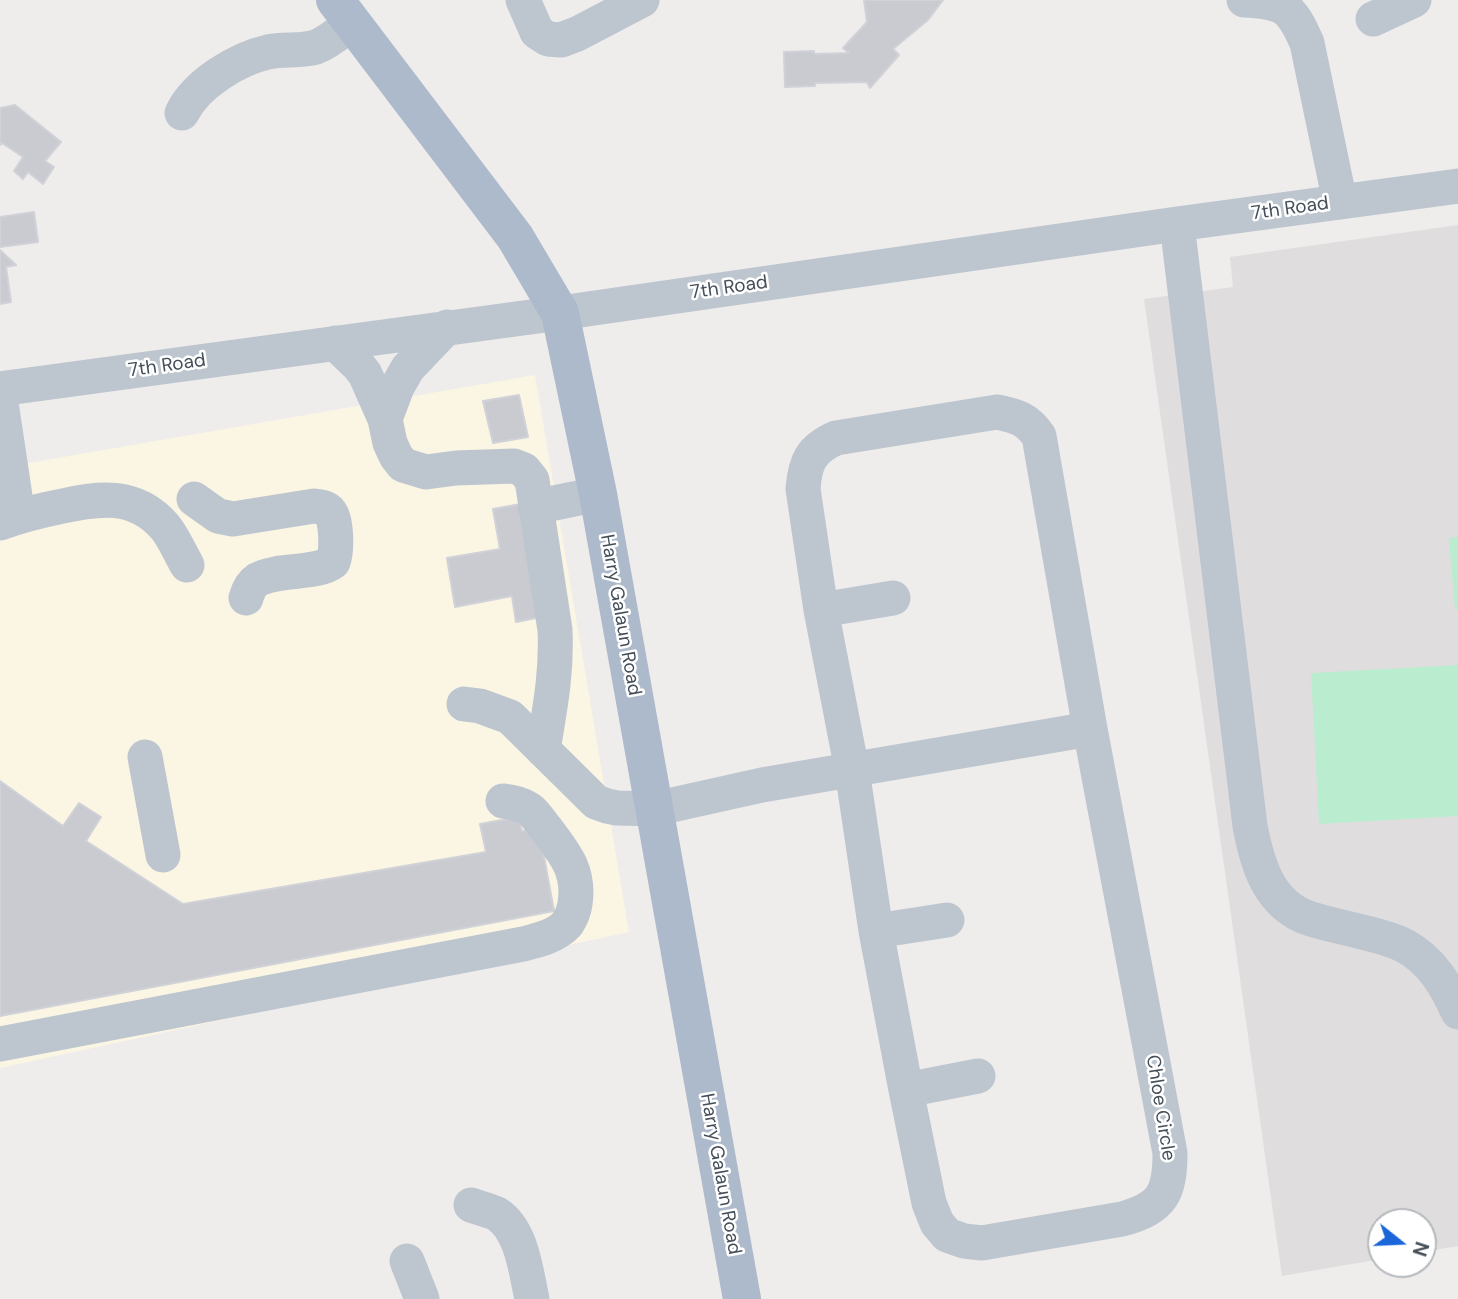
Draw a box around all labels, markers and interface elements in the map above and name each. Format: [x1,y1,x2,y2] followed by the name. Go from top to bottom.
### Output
[1250,192,1330,226] street label: 7th Road
[689,271,769,305] street label: 7th Road
[127,349,207,383] street label: 7th Road
[595,533,645,697] street label: Harry Galaun Road
[1140,1054,1180,1162] street label: Chloe Circle
[695,1092,745,1256] street label: Harry Galaun Road
[1367,1208,1437,1278] north arrow
[1407,1239,1435,1259] text: N

